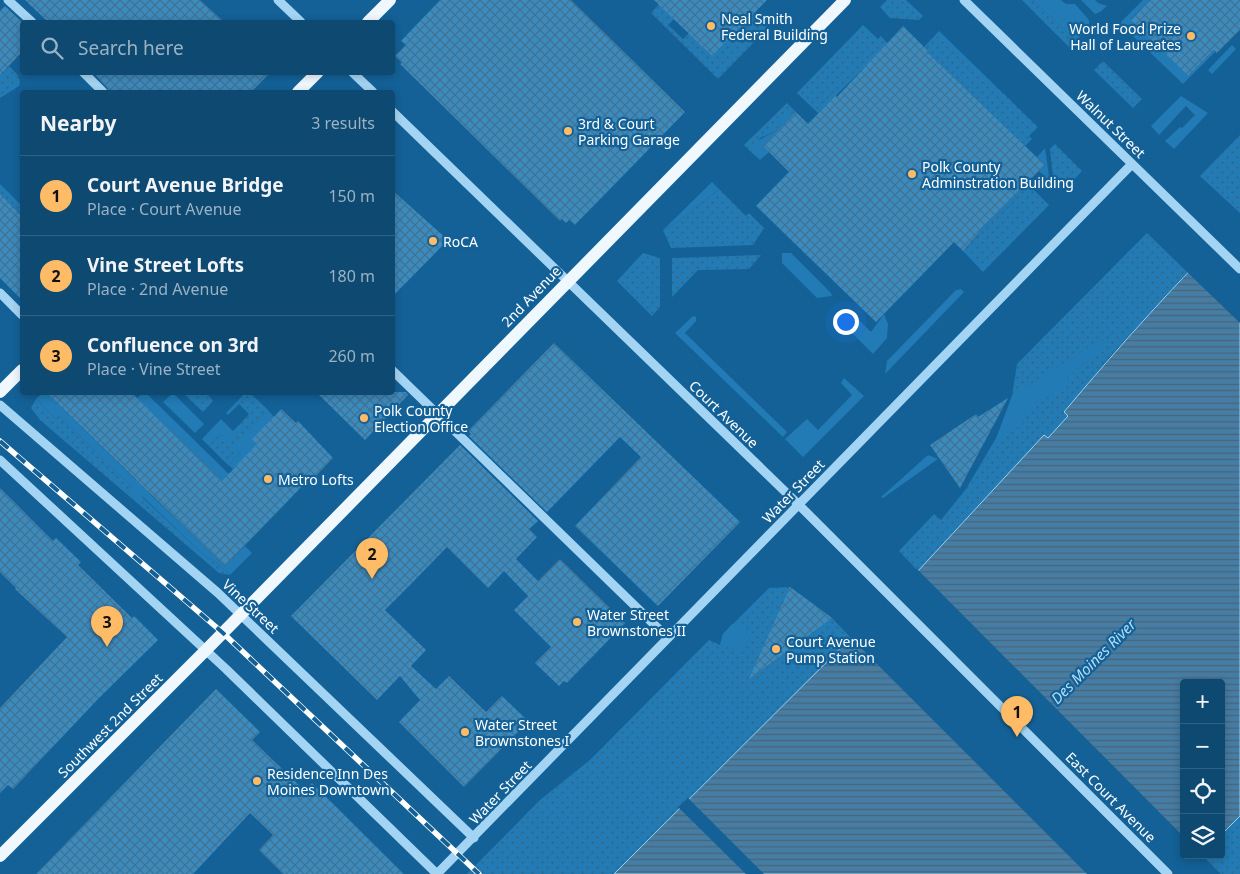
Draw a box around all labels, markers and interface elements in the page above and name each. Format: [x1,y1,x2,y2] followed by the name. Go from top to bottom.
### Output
[721,9,828,44] place label: Neal Smith Federal Building
[1069,19,1181,54] place label: World Food Prize Hall of Laureates
[20,20,395,75] search box
[705,20,717,32] marker: Neal Smith Federal Building
[1185,30,1197,42] marker: World Food Prize Hall of Laureates
[38,34,66,62] icon: search
[78,35,184,61] text: Search here
[1072,86,1150,162] street label: Walnut Street
[40,109,116,137] text: Nearby
[311,112,375,134] text: 3 results
[578,114,680,149] place label: 3rd & Court Parking Garage
[562,125,574,137] marker: 3rd & Court Parking Garage
[922,157,1074,192] place label: Polk County Adminstration Building
[906,168,918,180] marker: Polk County Adminstration Building
[87,172,284,198] text: Court Avenue Bridge
[51,185,61,207] text: 1
[328,185,375,207] text: 150 m
[87,198,242,220] text: Place · Court Avenue
[443,232,478,251] place label: RoCA
[427,235,439,247] marker: RoCA
[87,252,244,278] text: Vine Street Lofts
[497,261,565,331] street label: 2nd Avenue
[51,265,61,287] text: 2
[328,265,375,287] text: 180 m
[87,278,228,300] text: Place · 2nd Avenue
[833,309,859,335] your location
[87,332,259,358] text: Confluence on 3rd
[51,345,61,367] text: 3
[328,345,375,367] text: 260 m
[87,358,221,380] text: Place · Vine Street
[685,376,763,452] street label: Court Avenue
[374,401,468,436] place label: Polk County Election Office
[358,412,370,424] marker: Polk County Election Office
[758,455,828,527] street label: Water Street
[278,470,354,489] place label: Metro Lofts
[262,473,274,485] marker: Metro Lofts
[356,538,388,579] pin: 2
[218,575,284,637] street label: Vine Street
[587,605,686,640] place label: Water Street Brownstones II
[91,606,123,647] pin: 3
[1046,614,1140,708] water label: Des Moines River
[571,616,583,628] marker: Water Street Brownstones II
[786,632,876,667] place label: Court Avenue Pump Station
[770,643,782,655] marker: Court Avenue Pump Station
[53,668,167,782] street label: Southwest 2nd Street
[1180,679,1225,859] map controls
[1180,679,1225,724] button: +
[1001,696,1033,737] pin: 1
[475,715,570,750] place label: Water Street Brownstones I
[1180,724,1225,769] button: −
[459,726,471,738] marker: Water Street Brownstones I
[1062,748,1160,846] street label: East Court Avenue
[465,756,535,828] street label: Water Street
[267,764,390,799] place label: Residence Inn Des Moines Downtown
[1180,769,1225,814] button: locate
[251,775,263,787] marker: Residence Inn Des Moines Downtown
[1180,814,1225,859] button: layers

